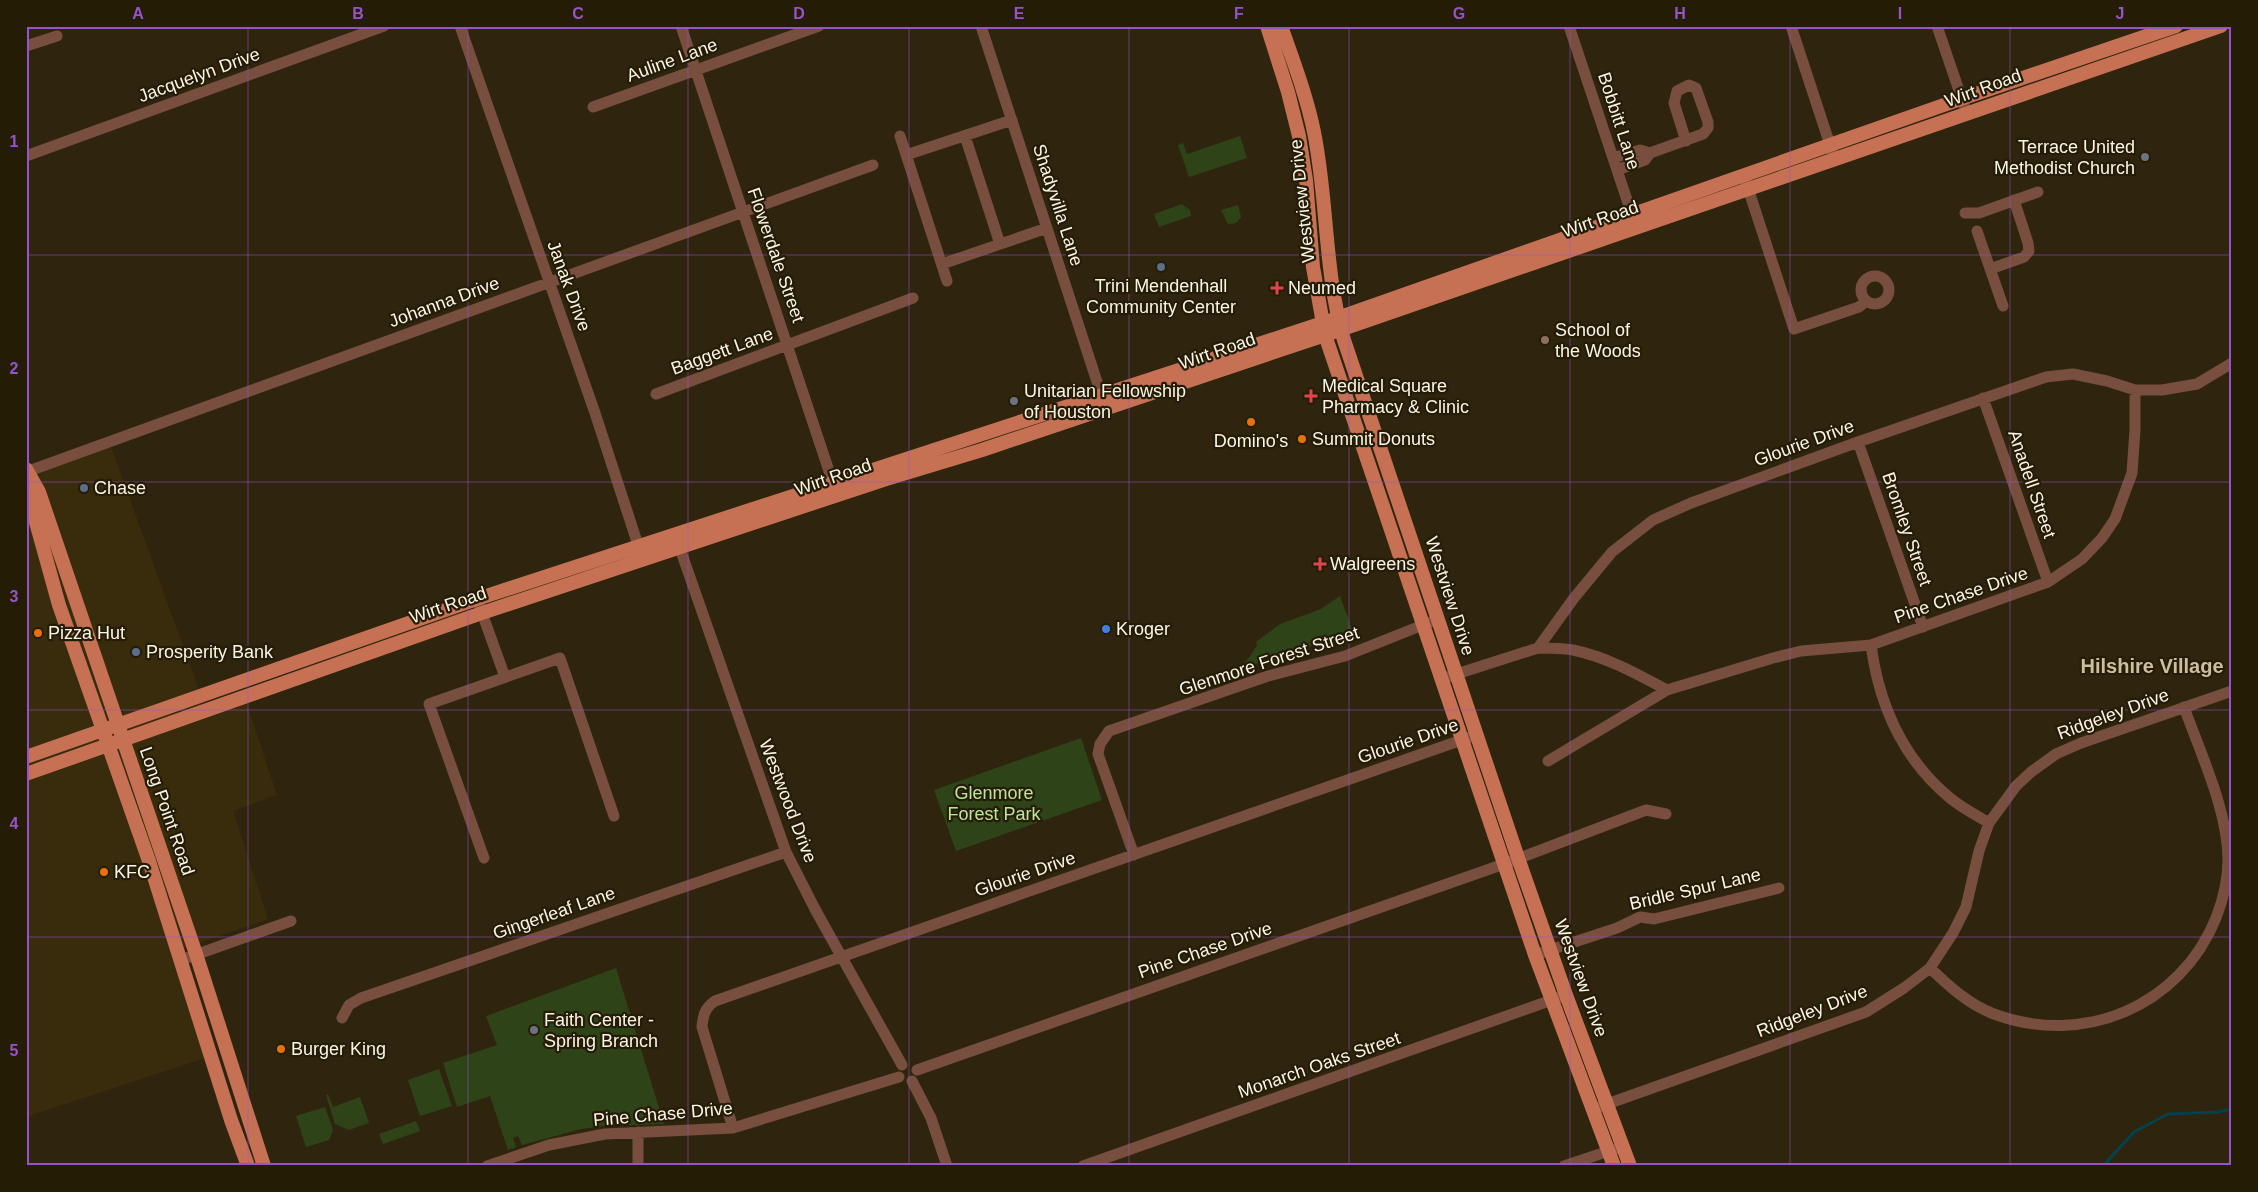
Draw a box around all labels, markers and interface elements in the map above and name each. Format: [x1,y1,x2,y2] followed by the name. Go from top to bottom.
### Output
[132,5,144,22] text: A
[352,5,364,22] text: B
[572,5,584,22] text: C
[793,5,805,22] text: D
[1014,5,1025,22] text: E
[1234,5,1244,22] text: F
[1453,5,1465,22] text: G
[1674,5,1686,22] text: H
[1898,5,1902,22] text: I
[2116,5,2124,22] text: J
[624,34,720,86] street label: Auline Lane
[135,44,263,106] street label: Jacquelyn Drive
[1942,65,2024,111] street label: Wirt Road
[1594,70,1644,172] street label: Bobbitt Lane
[10,133,19,150] text: 1
[1994,137,2135,178] place label: Terrace United Methodist Church
[1286,138,1318,264] street label: Westview Drive
[1029,141,1087,269] street label: Shadyvilla Lane
[2139,151,2151,163] marker: Terrace United Methodist Church
[744,185,808,325] street label: Flowerdale Street
[1559,197,1641,241] street label: Wirt Road
[543,238,595,334] street label: Janak Drive
[1155,261,1167,273] marker: Trini Mendenhall Community Center
[386,273,502,331] street label: Johanna Drive
[1086,276,1236,317] place label: Trini Mendenhall Community Center
[1288,278,1356,298] place label: Neumed
[1270,281,1284,295] marker: Neumed
[1555,320,1641,361] place label: School of the Woods
[668,323,776,379] street label: Baggett Lane
[1176,329,1258,373] street label: Wirt Road
[1539,334,1551,346] marker: School of the Woods
[10,360,19,377] text: 2
[1322,376,1469,417] place label: Medical Square Pharmacy & Clinic
[1024,381,1186,422] place label: Unitarian Fellowship of Houston
[1304,389,1318,403] marker: Medical Square Pharmacy & Clinic
[1008,395,1020,407] marker: Unitarian Fellowship of Houston
[1245,416,1257,428] marker: Domino's
[1751,416,1857,470] street label: Glourie Drive
[2004,427,2060,541] street label: Anadell Street
[1312,429,1435,449] place label: Summit Donuts
[1214,431,1288,451] place label: Domino's
[1296,433,1308,445] marker: Summit Donuts
[792,455,874,499] street label: Wirt Road
[1878,469,1936,589] street label: Bromley Street
[94,478,146,498] place label: Chase
[78,482,90,494] marker: Chase
[1421,534,1479,658] street label: Westview Drive
[1330,554,1415,574] place label: Walgreens
[1314,558,1326,570] marker: Walgreens
[1892,563,2030,627] street label: Pine Chase Drive
[407,583,489,627] street label: Wirt Road
[10,588,19,605] text: 3
[1116,619,1170,639] place label: Kroger
[1176,622,1362,700] street label: Glenmore Forest Street
[48,623,125,643] place label: Pizza Hut
[1100,623,1112,635] marker: Kroger
[32,627,44,639] marker: Pizza Hut
[146,642,274,662] place label: Prosperity Bank
[130,646,142,658] marker: Prosperity Bank
[2080,655,2224,677] district label: Hilshire Village
[2055,685,2171,743] street label: Ridgeley Drive
[1355,714,1461,768] street label: Glourie Drive
[755,736,821,866] street label: Westwood Drive
[136,744,198,878] street label: Long Point Road
[947,783,1042,824] park label: Glenmore Forest Park
[10,815,19,832] text: 4
[972,847,1078,901] street label: Glourie Drive
[114,862,150,882] place label: KFC
[1627,864,1763,914] street label: Bridle Spur Lane
[98,866,110,878] marker: KFC
[490,883,618,943] street label: Gingerleaf Lane
[1550,916,1612,1040] street label: Westview Drive
[1136,918,1274,982] street label: Pine Chase Drive
[1754,981,1870,1041] street label: Ridgeley Drive
[544,1010,658,1051] place label: Faith Center - Spring Branch
[528,1024,540,1036] marker: Faith Center - Spring Branch
[1235,1028,1403,1102] street label: Monarch Oaks Street
[291,1039,386,1059] place label: Burger King
[10,1042,19,1059] text: 5
[275,1043,287,1055] marker: Burger King
[592,1098,734,1130] street label: Pine Chase Drive

